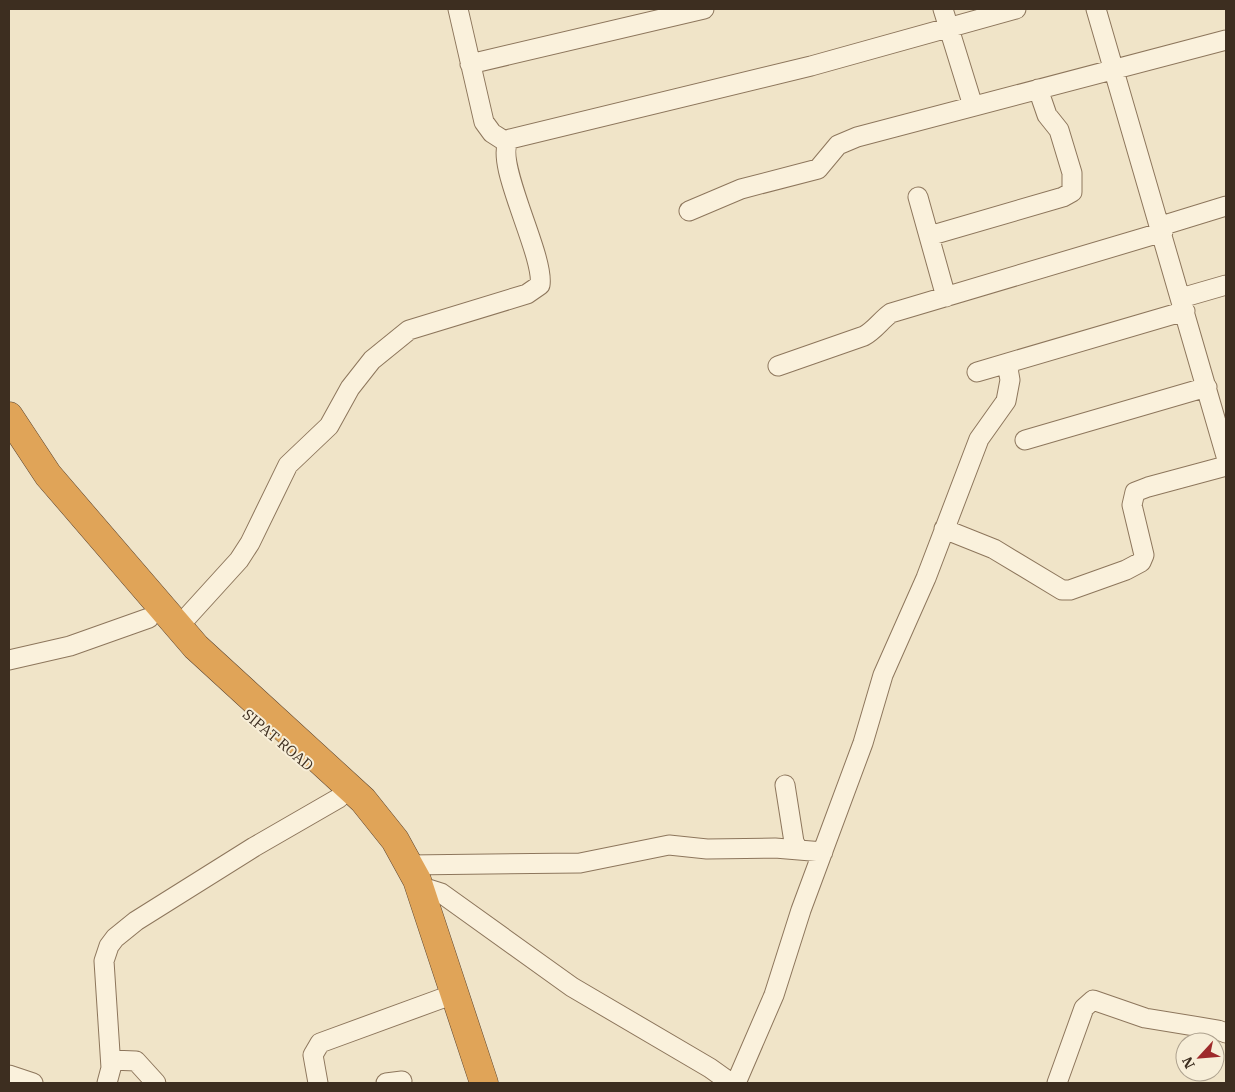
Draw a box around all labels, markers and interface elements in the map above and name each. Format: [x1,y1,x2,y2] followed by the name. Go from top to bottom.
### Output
[239,704,318,775] street label: SIPAT ROAD
[1175,1032,1225,1082] north arrow
[1178,1054,1199,1072] text: N

